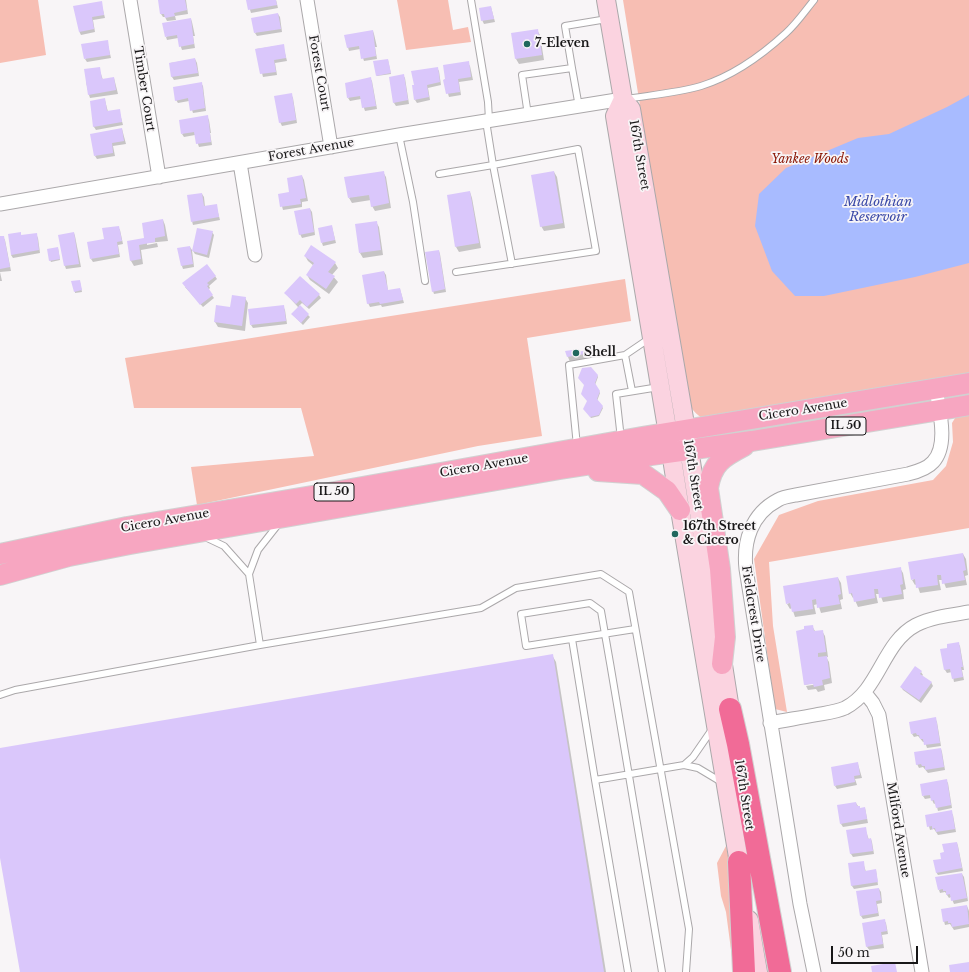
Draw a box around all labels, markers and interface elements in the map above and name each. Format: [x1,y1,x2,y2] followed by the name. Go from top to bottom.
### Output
[305,34,333,112] street label: Forest Court
[535,37,590,51] place label: 7-Eleven
[522,39,532,49] marker: 7-Eleven
[130,45,158,133] street label: Timber Court
[626,119,652,191] street label: 167th Street
[267,135,355,165] street label: Forest Avenue
[771,153,849,167] park label: Yankee Woods
[844,194,912,225] water label: Midlothian Reservoir
[584,346,616,360] place label: Shell
[571,348,581,358] marker: Shell
[758,396,848,424] street label: Cicero Avenue
[826,417,866,435] road number: IL 50
[680,439,706,511] street label: 167th Street
[439,451,529,481] street label: Cicero Avenue
[314,483,354,501] road number: IL 50
[120,506,210,536] street label: Cicero Avenue
[683,520,756,548] place label: 167th Street & Cicero
[670,529,680,539] marker: 167th Street & Cicero
[738,565,768,663] street label: Fieldcrest Drive
[731,759,757,831] street label: 167th Street
[883,781,913,879] street label: Milford Avenue
[833,938,920,964] scale bar
[838,945,870,960] text: 50 m

